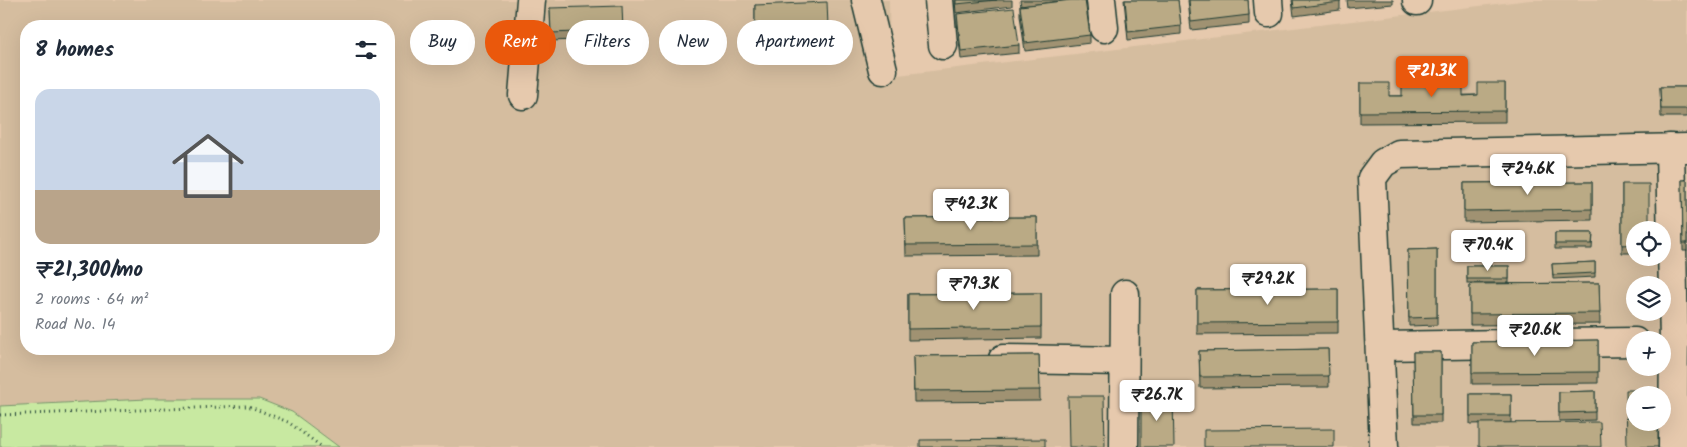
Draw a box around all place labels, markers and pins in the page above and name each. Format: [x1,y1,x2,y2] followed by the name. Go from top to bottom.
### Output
[1391,56,1473,98] pin: ₹21.3K
[1487,154,1569,196] pin: ₹24.6K
[930,188,1012,231] pin: ₹42.3K
[1447,230,1529,272] pin: ₹70.4K
[1227,264,1309,306] pin: ₹29.2K
[933,268,1015,311] pin: ₹79.3K
[1494,314,1576,357] pin: ₹20.6K
[1116,380,1198,422] pin: ₹26.7K

